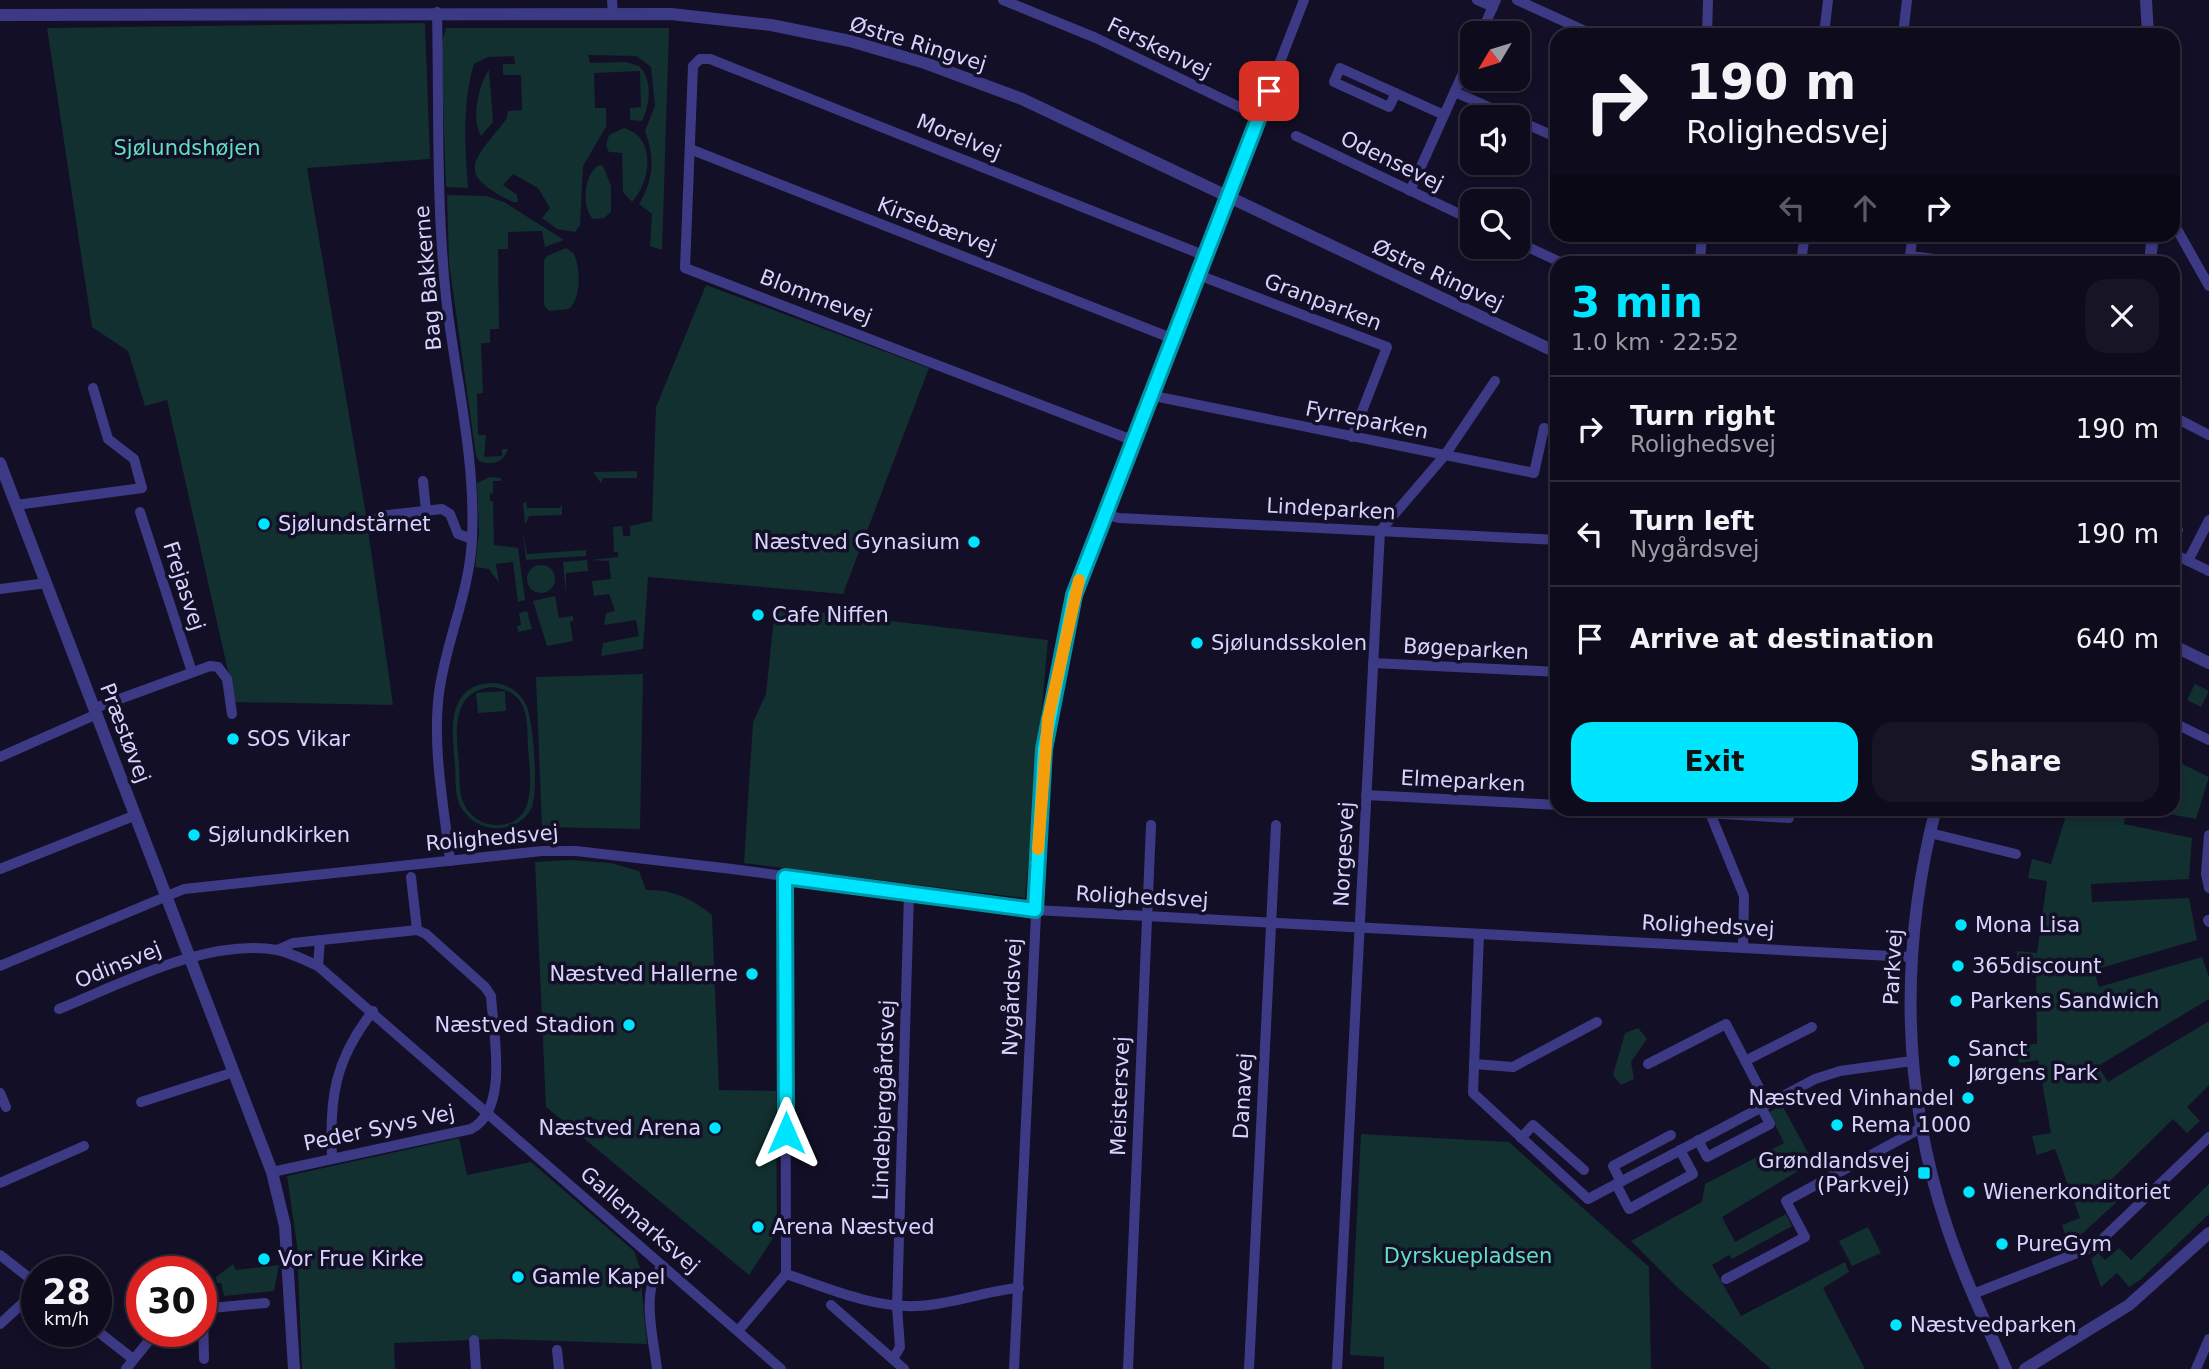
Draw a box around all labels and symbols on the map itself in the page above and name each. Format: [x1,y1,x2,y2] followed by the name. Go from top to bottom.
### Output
[847,12,989,76] street label: Østre Ringvej
[1103,13,1215,83] street label: Ferskenvej
[1460,21,1530,91] north arrow
[1239,61,1299,121] pin
[913,109,1005,165] street label: Morelvej
[1337,126,1447,196] street label: Odensevej
[114,136,260,160] park label: Sjølundshøjen
[874,192,1000,260] street label: Kirsebærvej
[410,204,446,352] street label: Bag Bakkerne
[1369,234,1507,316] street label: Østre Ringvej
[757,265,875,329] street label: Blommevej
[1261,269,1385,335] street label: Granparken
[1304,396,1430,444] street label: Fyrreparken
[1266,494,1396,524] street label: Lindeparken
[278,511,431,536] place label: Sjølundstårnet
[256,516,272,532] marker: Sjølundstårnet
[754,530,960,554] place label: Næstved Gynasium
[966,534,982,550] marker: Næstved Gynasium
[158,538,210,634] street label: Frejasvej
[772,603,889,627] place label: Cafe Niffen
[750,607,766,623] marker: Cafe Niffen
[1211,631,1367,655] place label: Sjølundsskolen
[1402,634,1530,664] street label: Bøgeparken
[1189,635,1205,651] marker: Sjølundsskolen
[95,680,155,786] street label: Præstøvej
[247,727,350,751] place label: SOS Vikar
[225,731,241,747] marker: SOS Vikar
[1400,766,1526,796] street label: Elmeparken
[1329,801,1359,907] street label: Norgesvej
[425,820,559,856] street label: Rolighedsvej
[208,823,350,847] place label: Sjølundkirken
[186,827,202,843] marker: Sjølundkirken
[1075,882,1209,912] street label: Rolighedsvej
[1641,911,1775,941] street label: Rolighedsvej
[1975,913,2080,937] place label: Mona Lisa
[1953,917,1969,933] marker: Mona Lisa
[1879,928,1907,1006] street label: Parkvej
[71,937,165,993] street label: Odinsvej
[997,938,1026,1056] street label: Nygårdsvej
[1972,954,2101,978] place label: 365discount
[1950,958,1966,974] marker: 365discount
[549,962,738,986] place label: Næstved Hallerne
[744,966,760,982] marker: Næstved Hallerne
[1970,989,2159,1013] place label: Parkens Sandwich
[1948,993,1964,1009] marker: Parkens Sandwich
[868,999,899,1201] street label: Lindebjerggårdsvej
[434,1013,615,1037] place label: Næstved Stadion
[621,1017,637,1033] marker: Næstved Stadion
[1106,1036,1134,1156] street label: Meistersvej
[1966,1037,2099,1085] place label: Sanct Jørgens Park
[1229,1052,1257,1140] street label: Danavej
[1946,1053,1962,1069] marker: Sanct Jørgens Park
[1749,1086,1954,1110] place label: Næstved Vinhandel
[1960,1090,1976,1106] marker: Næstved Vinhandel
[749,1096,823,1170] position arrow
[301,1100,457,1156] street label: Peder Syvs Vej
[1851,1113,1971,1137] place label: Rema 1000
[539,1116,701,1140] place label: Næstved Arena
[1829,1117,1845,1133] marker: Rema 1000
[707,1120,723,1136] marker: Næstved Arena
[1758,1149,1910,1197] place label: Grøndlandsvej (Parkvej)
[576,1162,704,1278] street label: Gallemarksvej
[1916,1165,1932,1181] marker: Grøndlandsvej (Parkvej)
[1983,1180,2170,1204] place label: Wienerkonditoriet
[1961,1184,1977,1200] marker: Wienerkonditoriet
[772,1215,935,1239] place label: Arena Næstved
[750,1219,766,1235] marker: Arena Næstved
[2016,1232,2112,1256] place label: PureGym
[1994,1236,2010,1252] marker: PureGym
[1384,1244,1552,1268] park label: Dyrskuepladsen
[278,1247,424,1271] place label: Vor Frue Kirke
[256,1251,272,1267] marker: Vor Frue Kirke
[126,1256,217,1347] speed limit sign: 30
[532,1265,665,1289] place label: Gamle Kapel
[510,1269,526,1285] marker: Gamle Kapel
[1910,1313,2077,1337] place label: Næstvedparken
[1888,1317,1904,1333] marker: Næstvedparken

